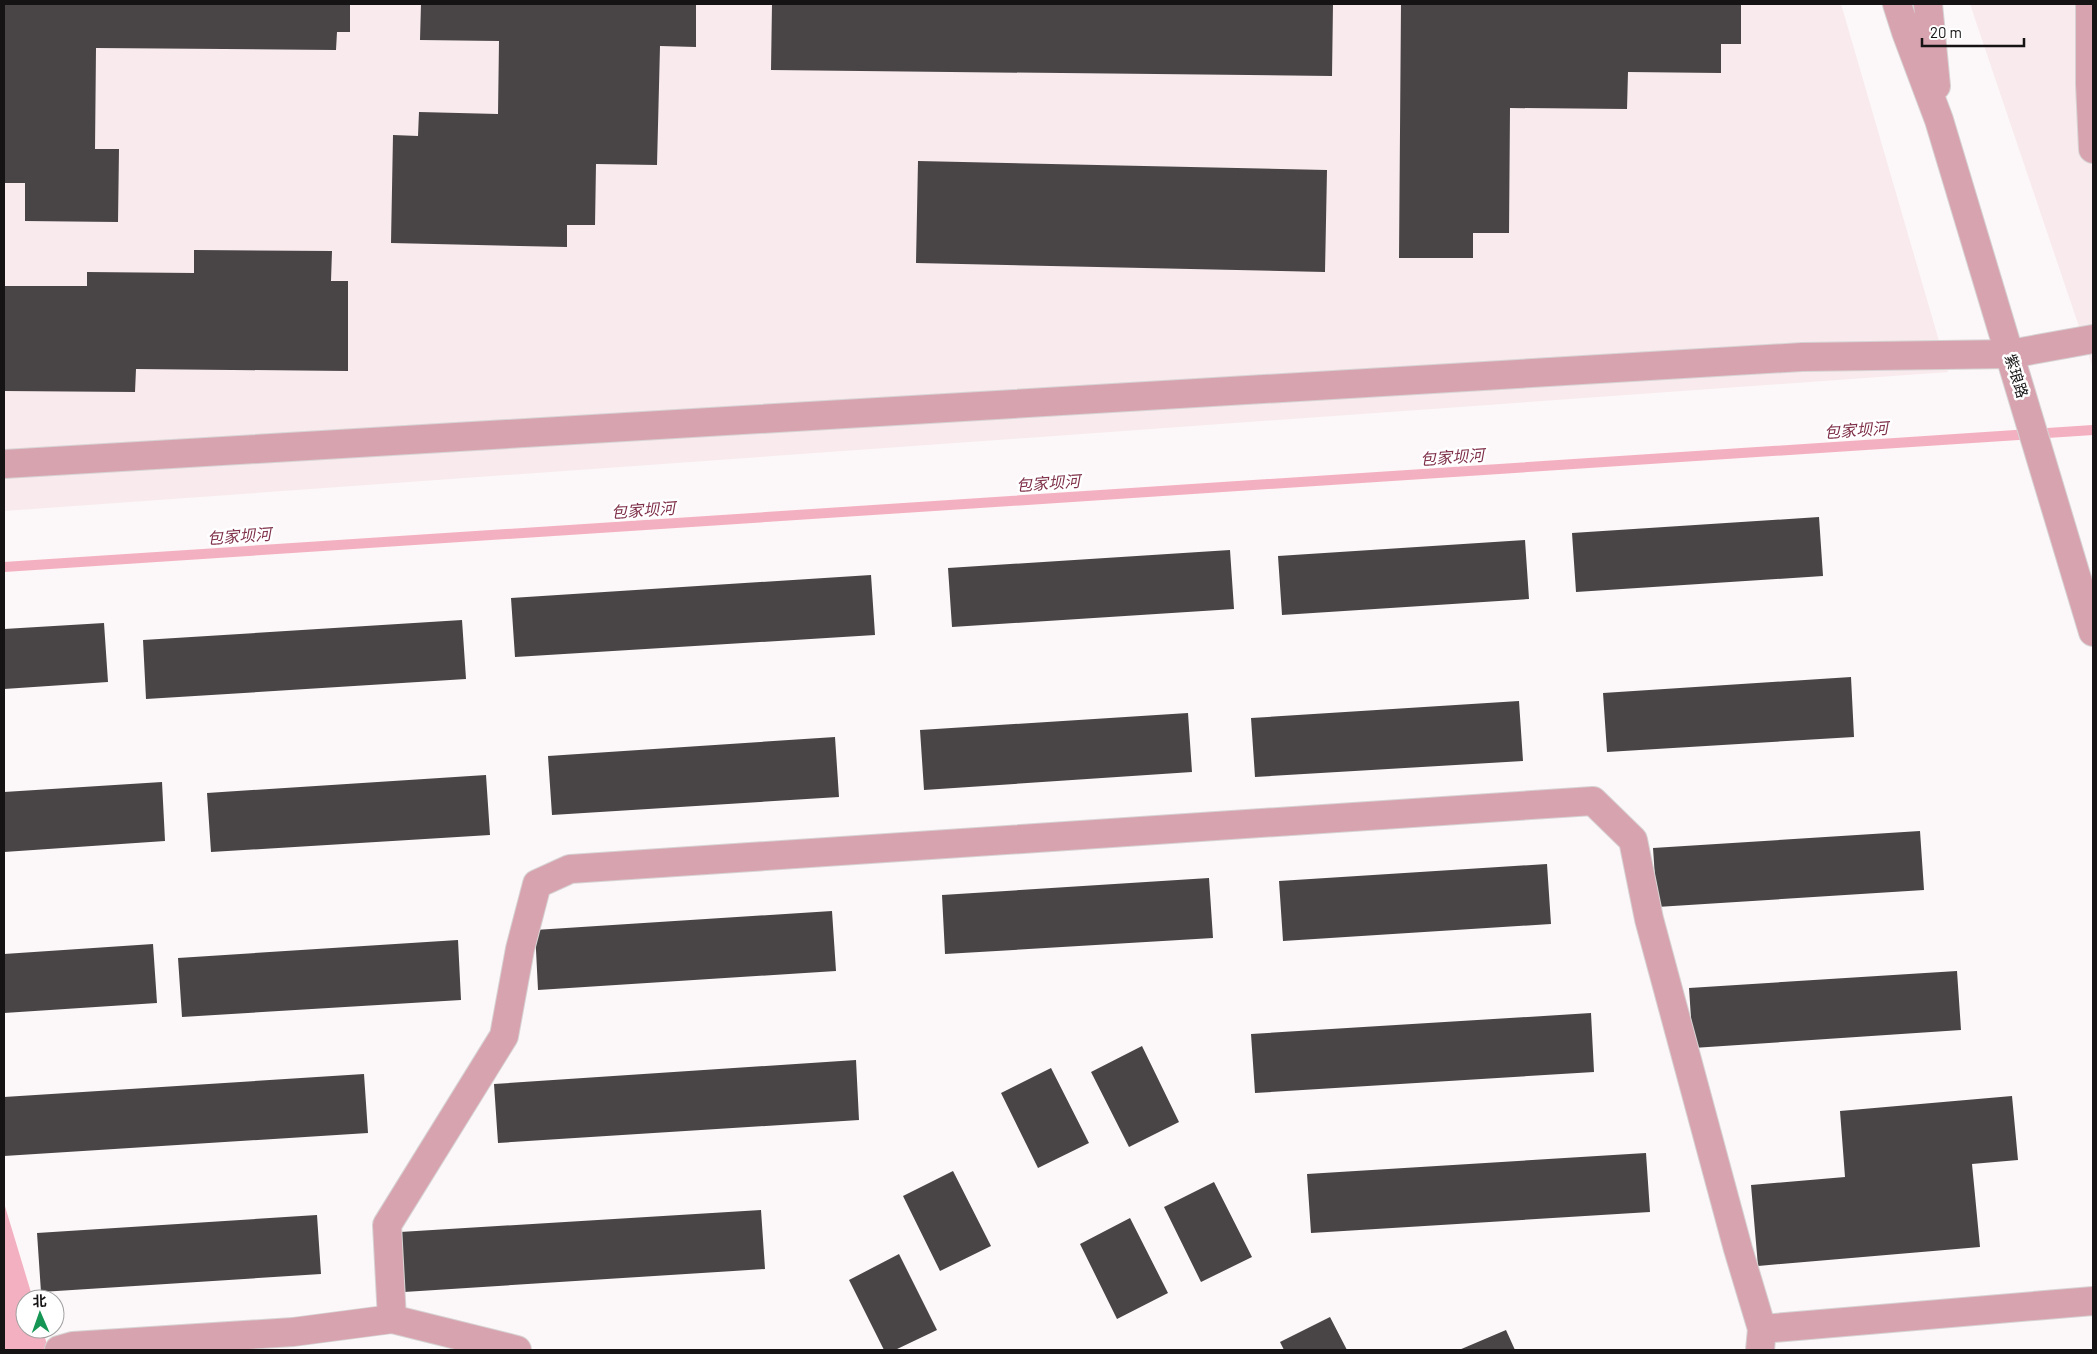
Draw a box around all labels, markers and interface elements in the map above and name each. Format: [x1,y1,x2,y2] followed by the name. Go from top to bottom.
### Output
[1922,15,2024,47] scale bar
[1930,23,1962,41] text: 20 m
[2002,352,2032,400] street label: 紫琅路
[1823,418,1892,441] water label: 包家坝河
[1419,445,1488,468] water label: 包家坝河
[1015,471,1084,494] water label: 包家坝河
[610,498,679,521] water label: 包家坝河
[206,524,275,547] water label: 包家坝河
[15,1289,65,1339] north arrow
[32,1292,47,1309] text: 北

